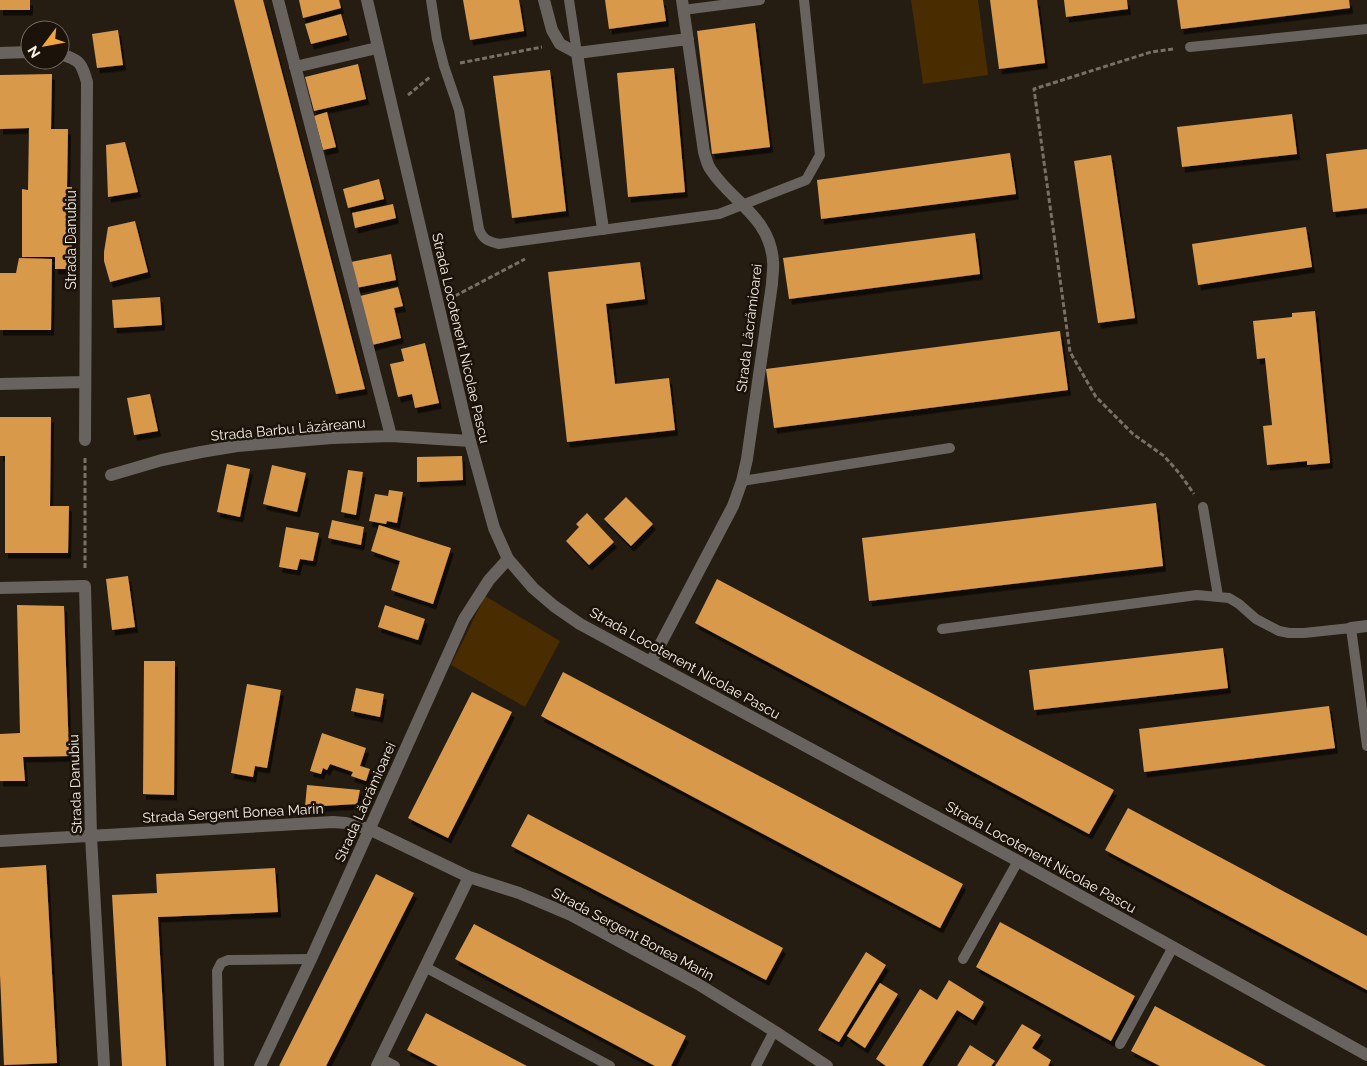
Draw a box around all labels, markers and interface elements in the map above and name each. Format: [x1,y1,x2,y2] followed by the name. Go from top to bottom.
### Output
[20,20,70,70] north arrow
[24,43,44,61] text: N
[63,190,79,290] street label: Strada Danubiu
[429,231,493,445] street label: Strada Locotenent Nicolae Pascu
[733,263,765,393] street label: Strada Lăcrămioarei
[210,414,366,444] street label: Strada Barbu Lăzăreanu
[587,604,783,722] street label: Strada Locotenent Nicolae Pascu
[65,734,85,834] street label: Strada Danubiu
[331,740,399,864] street label: Strada Lăcrămioarei
[943,798,1139,916] street label: Strada Locotenent Nicolae Pascu
[142,800,324,826] street label: Strada Sergent Bonea Marin
[549,884,717,984] street label: Strada Sergent Bonea Marin

